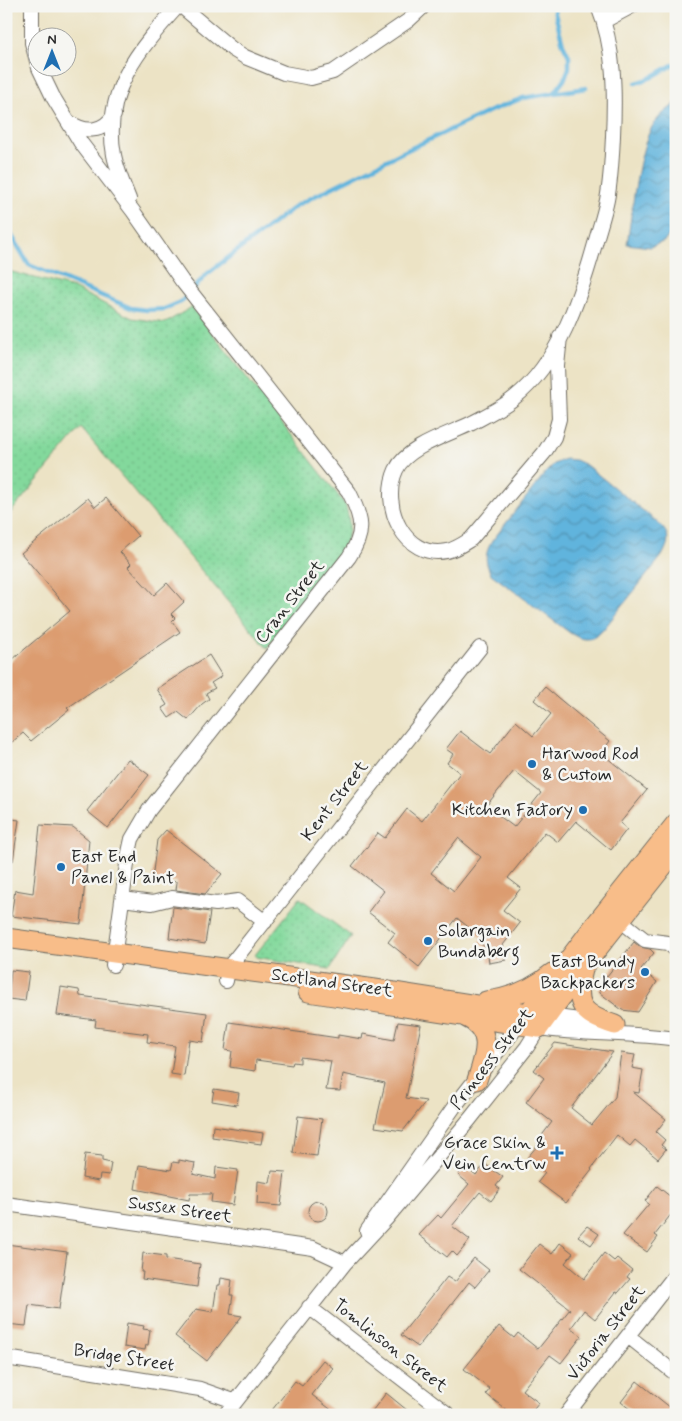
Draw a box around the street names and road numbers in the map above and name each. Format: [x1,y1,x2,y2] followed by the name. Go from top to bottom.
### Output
[250,555,330,649] street label: Cran Street
[296,755,374,846] street label: Kent Street
[270,963,395,1003] street label: Scotland Street
[445,1003,540,1115] street label: Princess Street
[127,1191,234,1229] street label: Sussex Street
[561,1280,651,1386] street label: Victoria Street
[328,1294,453,1399] street label: Tomlinson Street
[72,1338,176,1378] street label: Bridge Street

